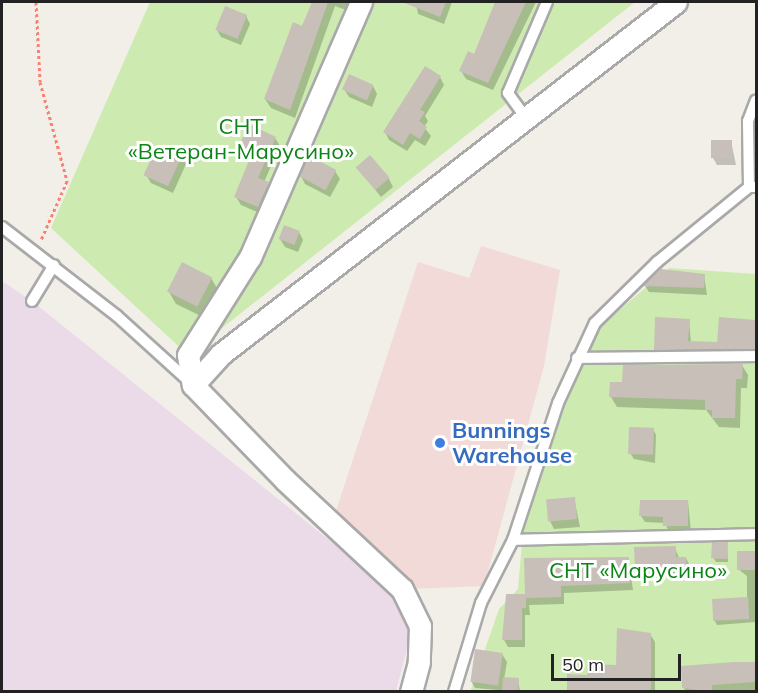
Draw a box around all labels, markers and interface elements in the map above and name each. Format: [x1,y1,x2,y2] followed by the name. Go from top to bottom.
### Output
[128,113,354,164] park label: СНТ «Ветеран-Марусино»
[452,417,572,469] place label: Bunnings Warehouse
[433,436,447,450] marker: Bunnings Warehouse
[549,558,727,584] park label: СНТ «Марусино»
[554,642,684,680] scale bar
[562,653,604,676] text: 50 m

